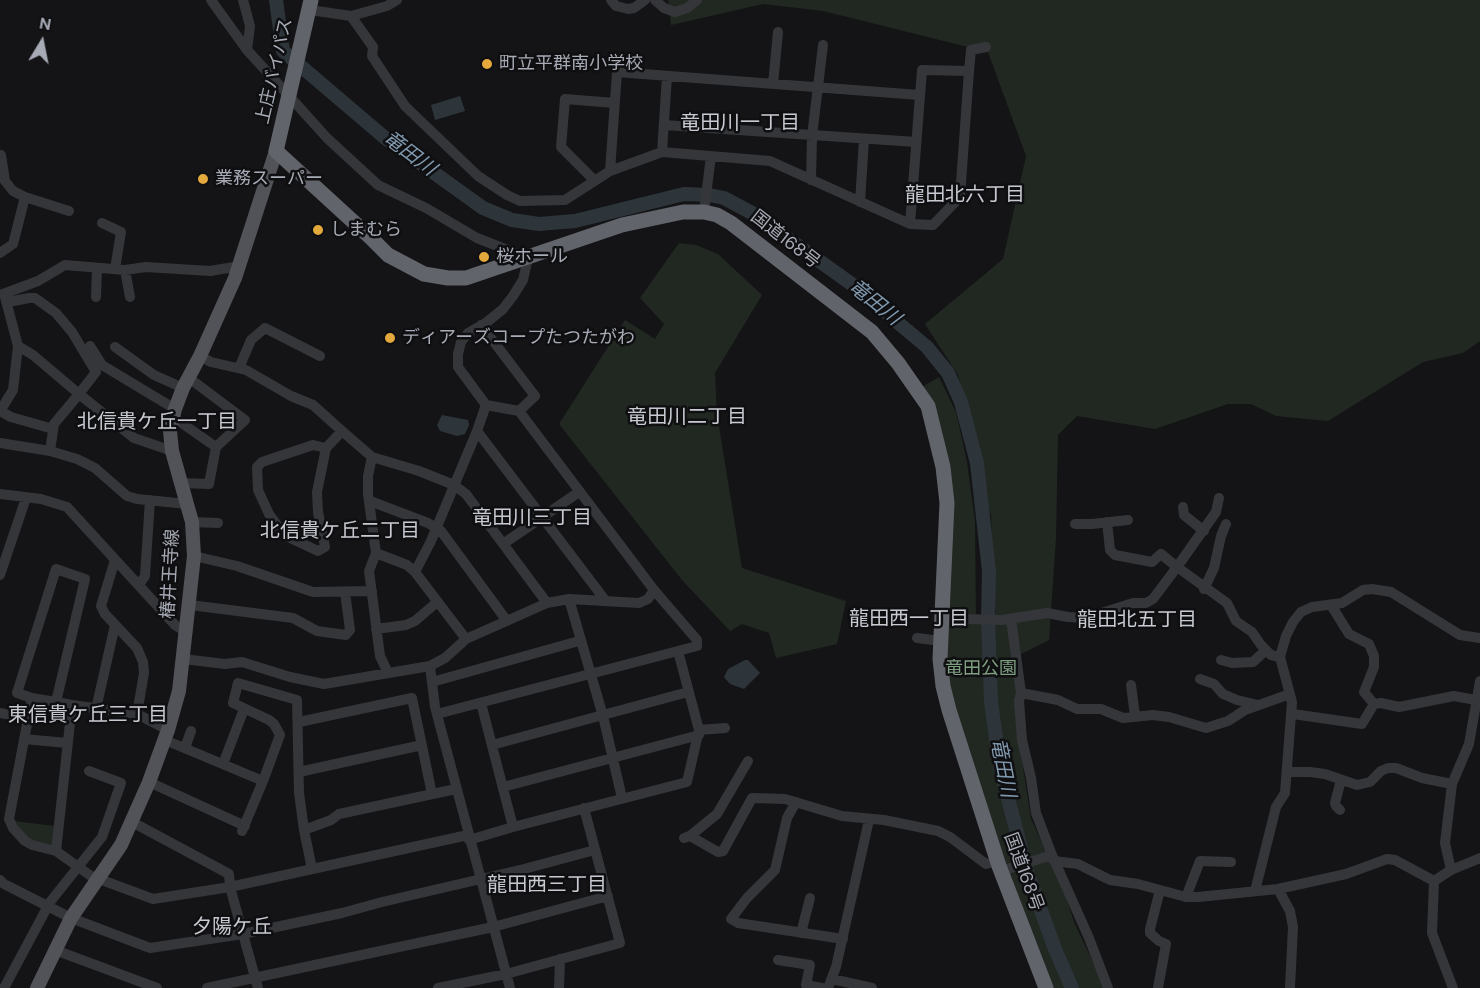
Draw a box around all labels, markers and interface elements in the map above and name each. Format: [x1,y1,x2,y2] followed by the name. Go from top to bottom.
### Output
[12,12,72,72] north arrow
[38,12,53,35] text: N
[252,16,298,126] street label: 上庄バイパス
[499,53,643,75] place label: 町立平群南小学校
[480,57,494,71] marker: 町立平群南小学校
[680,112,800,136] district label: 竜田川一丁目
[378,126,440,182] water label: 竜田川
[215,168,323,190] place label: 業務スーパー
[196,172,210,186] marker: 業務スーパー
[905,184,1025,208] district label: 龍田北六丁目
[746,206,824,274] street label: 国道168号
[330,219,402,241] place label: しまむら
[311,223,325,237] marker: しまむら
[496,246,568,268] place label: 桜ホール
[477,250,491,264] marker: 桜ホール
[843,275,905,331] water label: 竜田川
[402,327,635,349] place label: ディアーズコープたつたがわ
[383,331,397,345] marker: ディアーズコープたつたがわ
[627,406,747,430] district label: 竜田川二丁目
[77,411,237,435] district label: 北信貴ケ丘一丁目
[472,507,592,531] district label: 竜田川三丁目
[260,520,420,544] district label: 北信貴ケ丘二丁目
[158,528,184,620] street label: 椿井王寺線
[849,608,969,632] district label: 龍田西一丁目
[1077,609,1197,633] district label: 龍田北五丁目
[945,658,1017,680] park label: 竜田公園
[8,704,168,728] district label: 東信貴ケ丘三丁目
[984,736,1020,800] water label: 竜田川
[999,830,1047,914] street label: 国道168号
[487,874,607,898] district label: 龍田西三丁目
[192,916,272,940] district label: 夕陽ケ丘

